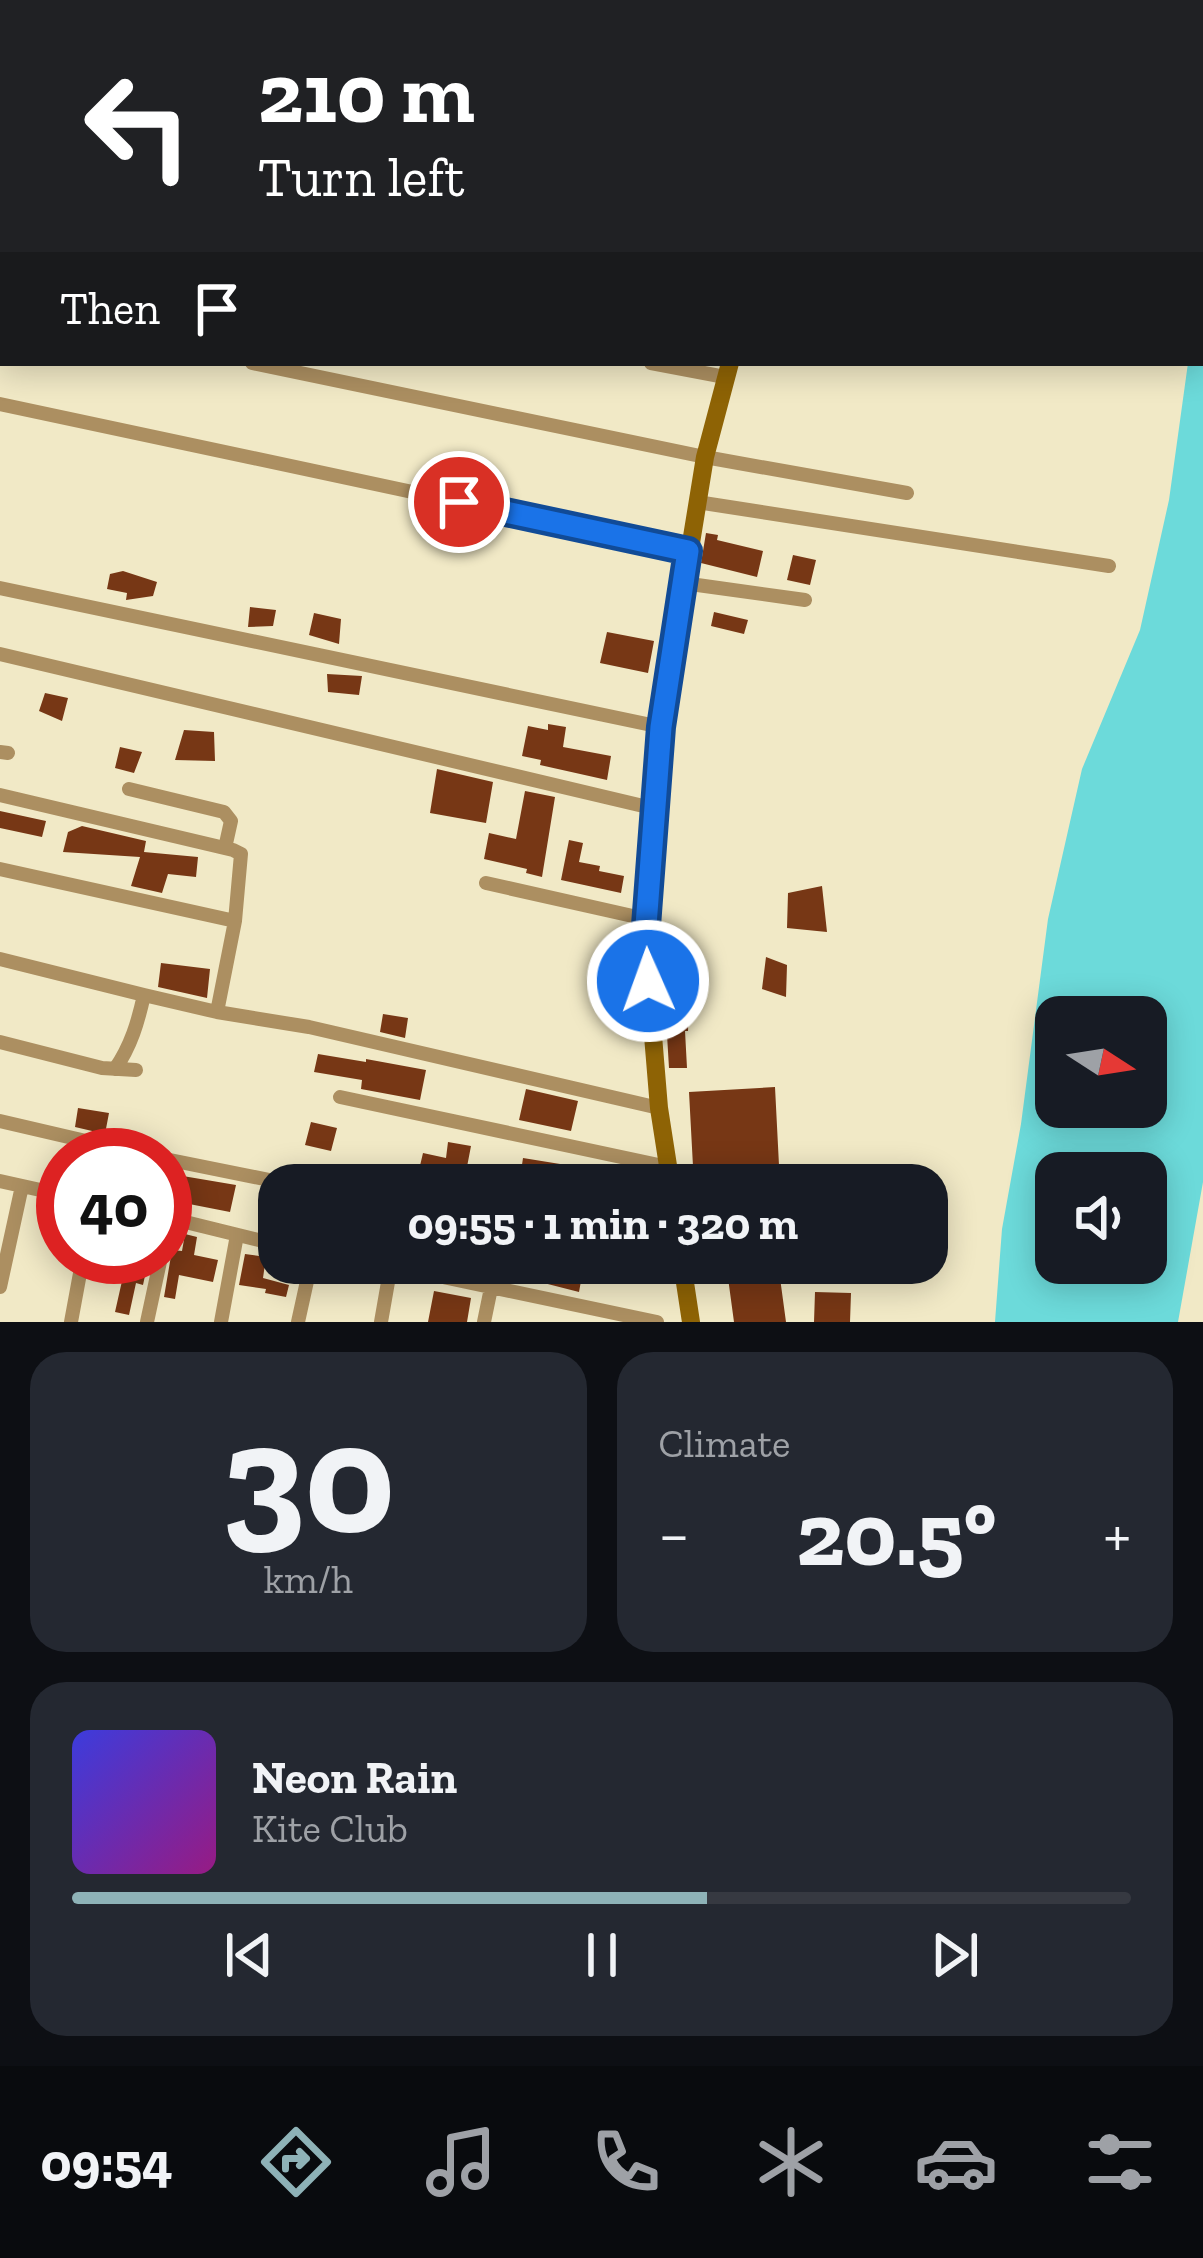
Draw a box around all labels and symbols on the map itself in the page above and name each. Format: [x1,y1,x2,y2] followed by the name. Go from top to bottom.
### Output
[408,451,510,553] pin
[585,918,711,1044] position arrow
[1035,996,1167,1128] north arrow
[36,1128,192,1284] speed limit sign: 40

